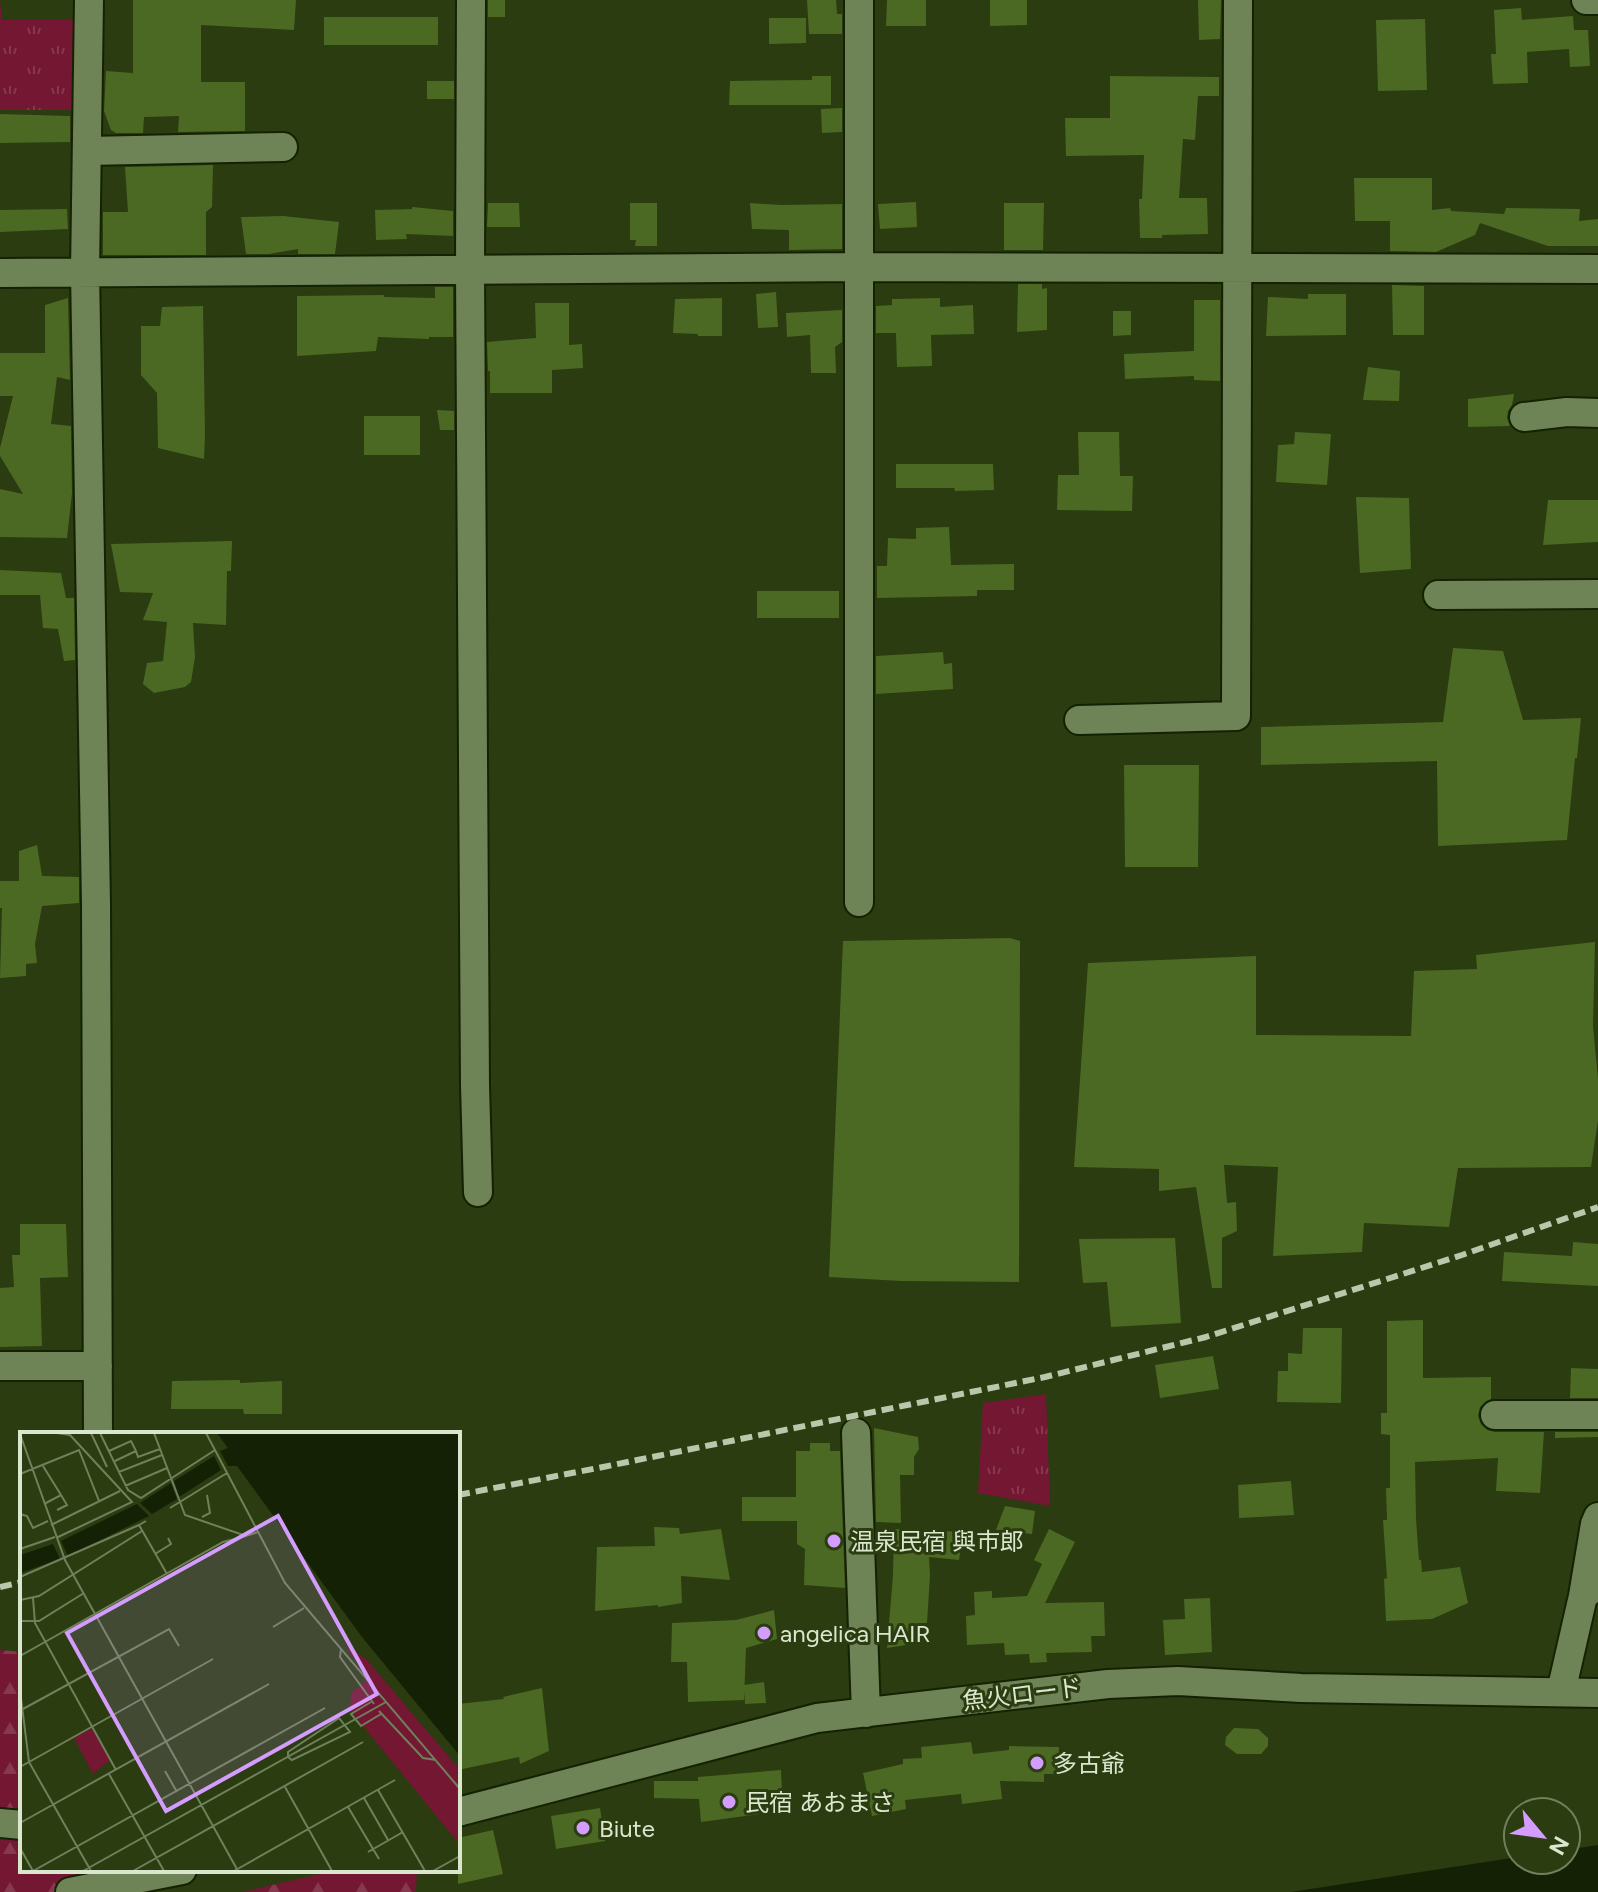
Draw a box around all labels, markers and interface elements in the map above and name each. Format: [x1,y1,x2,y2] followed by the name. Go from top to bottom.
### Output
[20,1432,460,1872] inset map
[850,1527,1024,1556] place label: 温泉民宿 與市郎
[825,1532,843,1550] marker: 温泉民宿 與市郎
[780,1619,931,1648] place label: angelica HAIR
[755,1624,773,1642] marker: angelica HAIR
[961,1672,1083,1716] street label: 魚火ロード
[1053,1749,1125,1778] place label: 多古爺
[1028,1754,1046,1772] marker: 多古爺
[745,1788,895,1817] place label: 民宿 あおまさ
[720,1793,738,1811] marker: 民宿 あおまさ
[1502,1796,1582,1876] north arrow
[599,1814,655,1843] place label: Biute
[574,1819,592,1837] marker: Biute
[1543,1831,1575,1859] text: N

